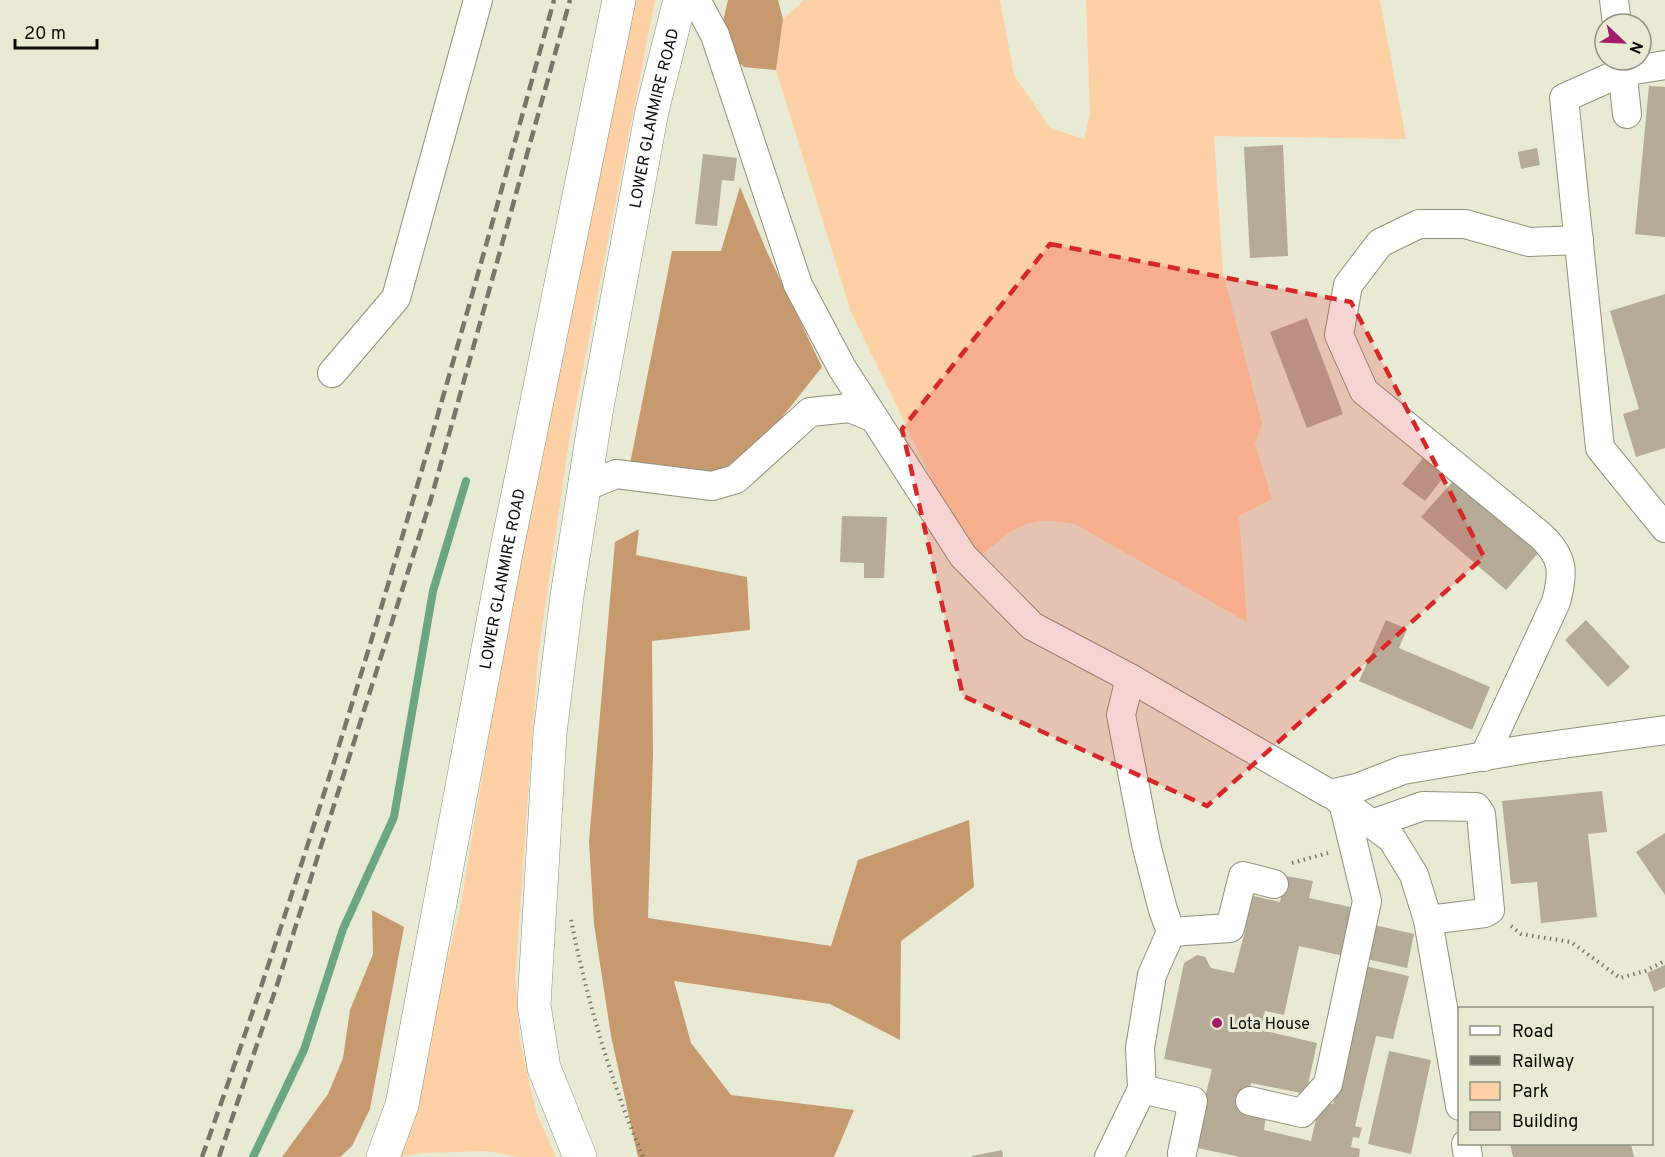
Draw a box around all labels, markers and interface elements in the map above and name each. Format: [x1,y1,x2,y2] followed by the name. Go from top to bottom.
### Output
[15,12,98,50] scale bar
[1593,12,1653,72] north arrow
[24,23,66,46] text: 20 m
[626,27,684,210] street label: LOWER GLANMIRE ROAD
[1624,38,1646,56] text: N
[476,487,531,671] street label: LOWER GLANMIRE ROAD
[1458,1007,1653,1145] legend
[1229,1015,1310,1035] place label: Lota House
[1210,1016,1224,1030] marker: Lota House
[1512,1021,1554,1044] text: Road
[1512,1051,1574,1074] text: Railway
[1512,1081,1549,1104] text: Park
[1512,1111,1578,1134] text: Building

